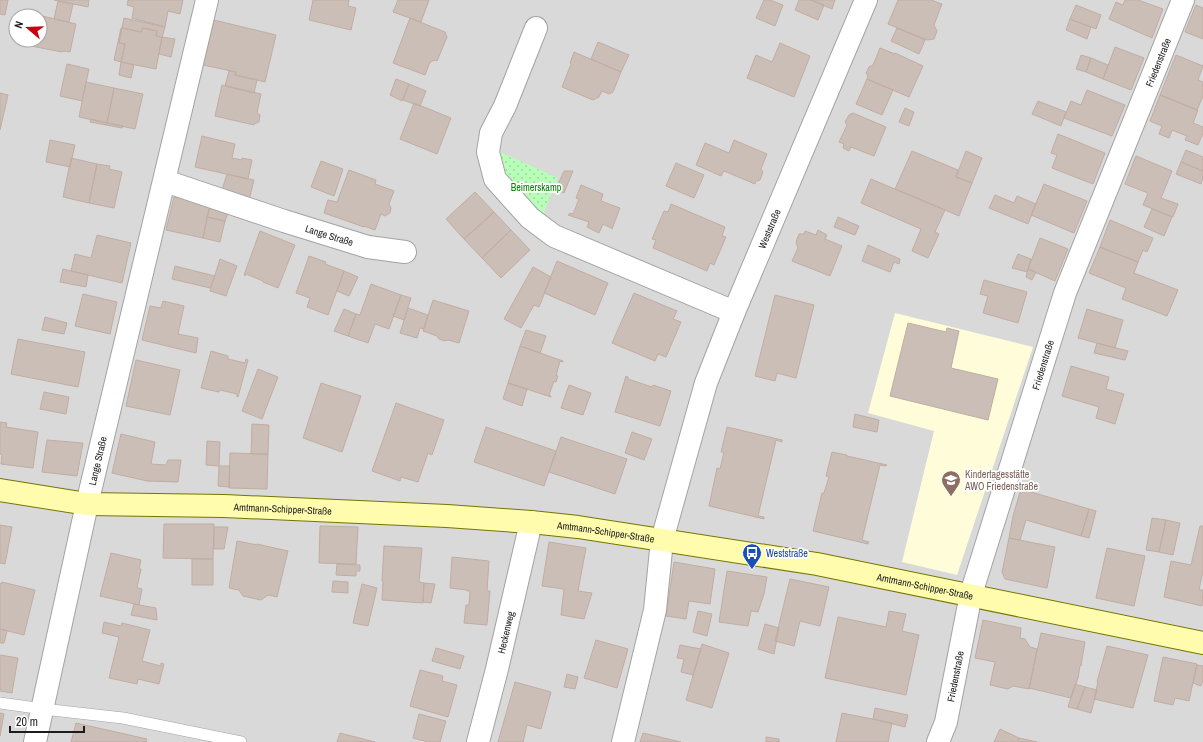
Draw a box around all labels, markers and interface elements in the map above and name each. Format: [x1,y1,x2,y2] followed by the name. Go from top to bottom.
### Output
[8,8,48,48] north arrow
[11,19,26,30] text: N
[1142,36,1174,89] street label: Friedenstraße
[511,181,562,194] park label: Beimerskamp
[755,206,784,250] street label: Weststraße
[304,221,355,249] street label: Lange Straße
[1029,338,1057,391] street label: Friedenstraße
[85,435,109,487] street label: Lange Straße
[964,468,1039,493] place label: Kindertagesstätte AWO Friedenstraße
[940,469,962,497] school or university icon: Kindertagesstätte AWO Friedenstraße
[233,500,333,517] street label: Amtmann-Schipper-Straße
[556,518,656,545] street label: Amtmann-Schipper-Straße
[741,542,763,570] bus stop icon: Weststraße
[766,547,808,560] place label: Weststraße
[875,570,975,602] street label: Amtmann-Schipper-Straße
[494,610,517,655] street label: Heckenweg
[944,649,966,703] street label: Friedenstraße
[10,708,84,734] scale bar
[16,714,38,730] text: 20 m

